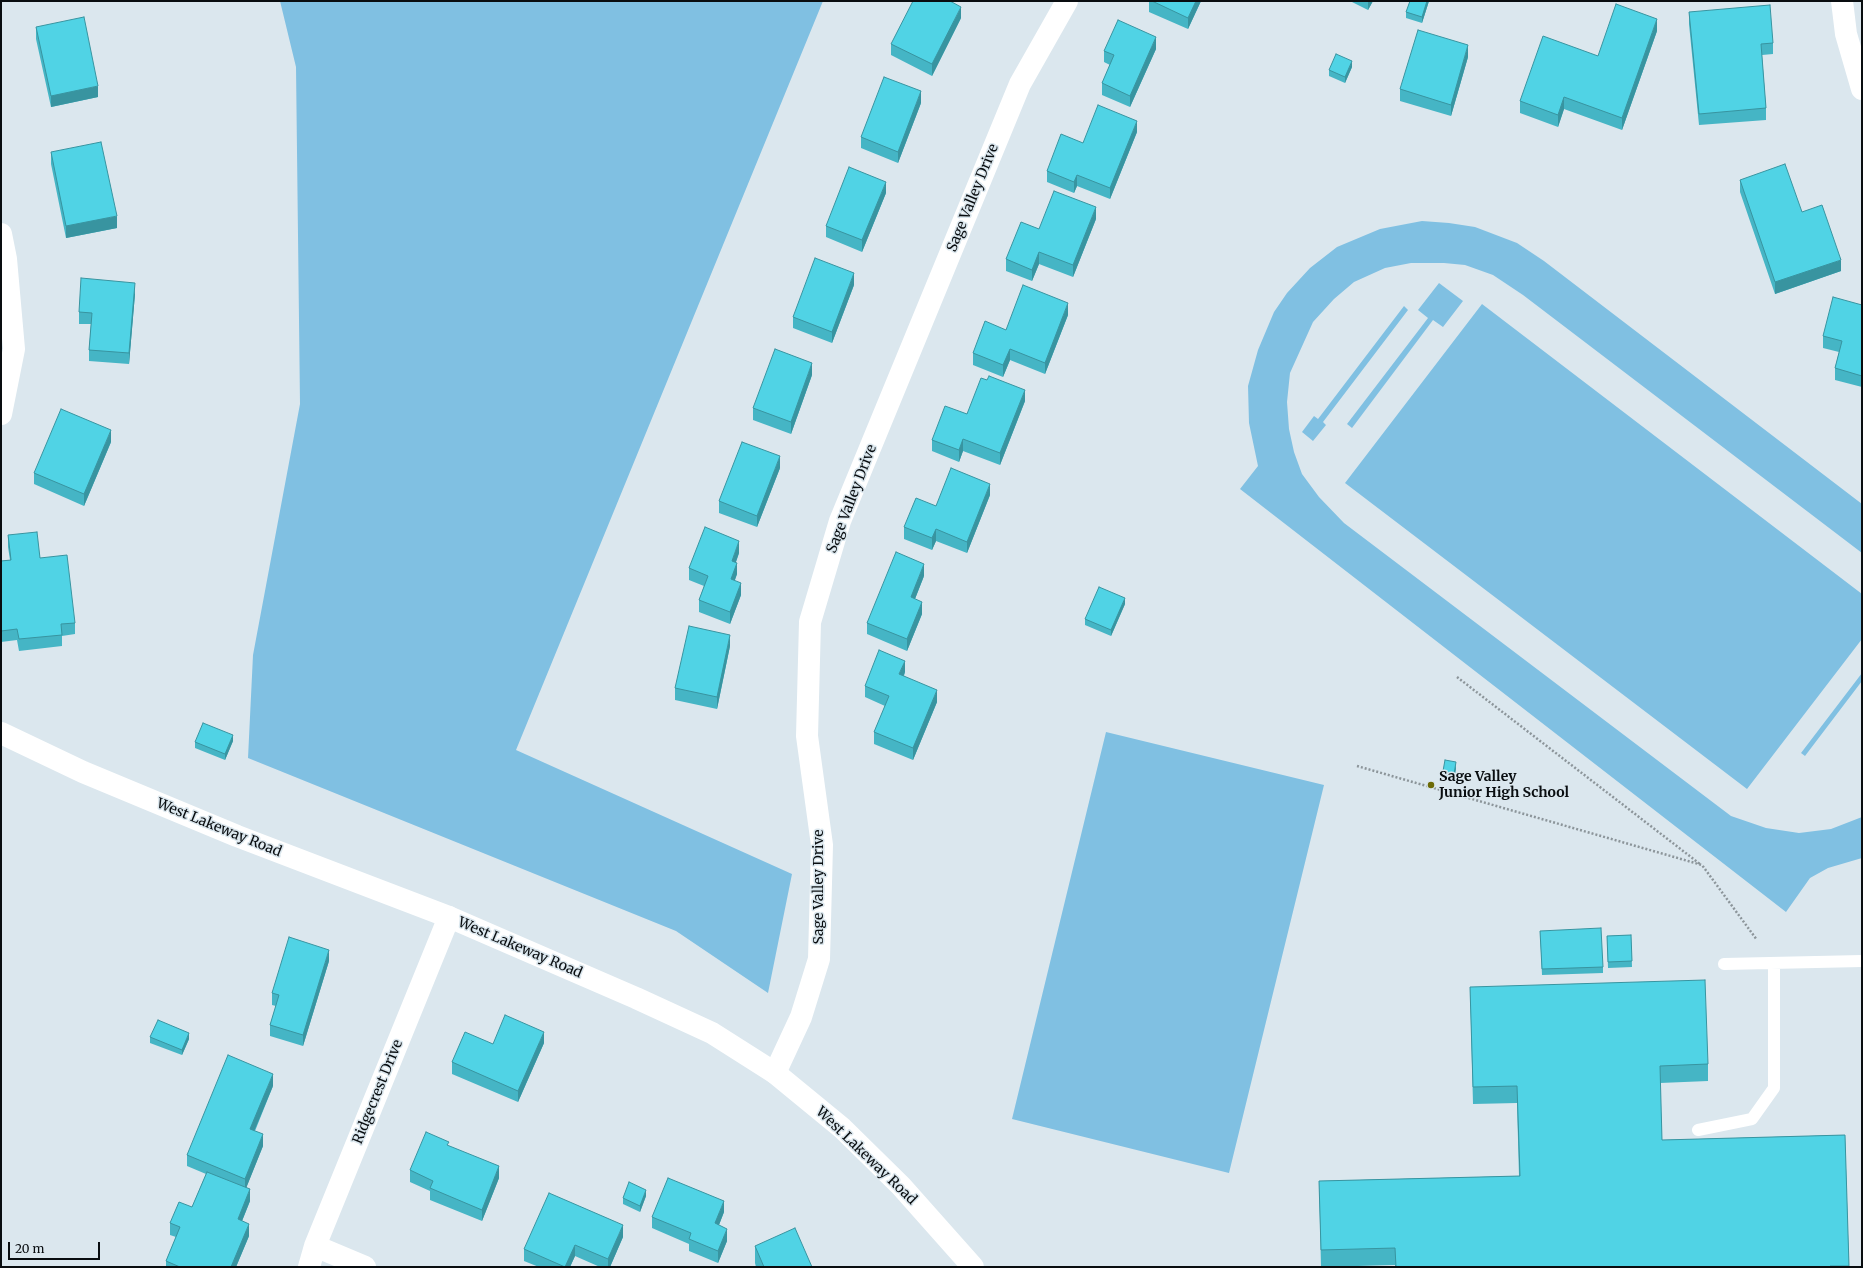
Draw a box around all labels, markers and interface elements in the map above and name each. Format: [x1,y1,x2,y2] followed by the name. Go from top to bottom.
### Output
[944,142,1002,254] street label: Sage Valley Drive
[824,442,880,556] street label: Sage Valley Drive
[1439,769,1569,802] place label: Sage Valley Junior High School
[1426,780,1436,790] marker: Sage Valley Junior High School
[154,795,284,861] street label: West Lakeway Road
[811,830,827,944] street label: Sage Valley Drive
[455,914,585,982] street label: West Lakeway Road
[349,1037,407,1147] street label: Ridgecrest Drive
[812,1104,920,1208] street label: West Lakeway Road
[10,1234,102,1260] scale bar
[15,1241,44,1256] text: 20 m

